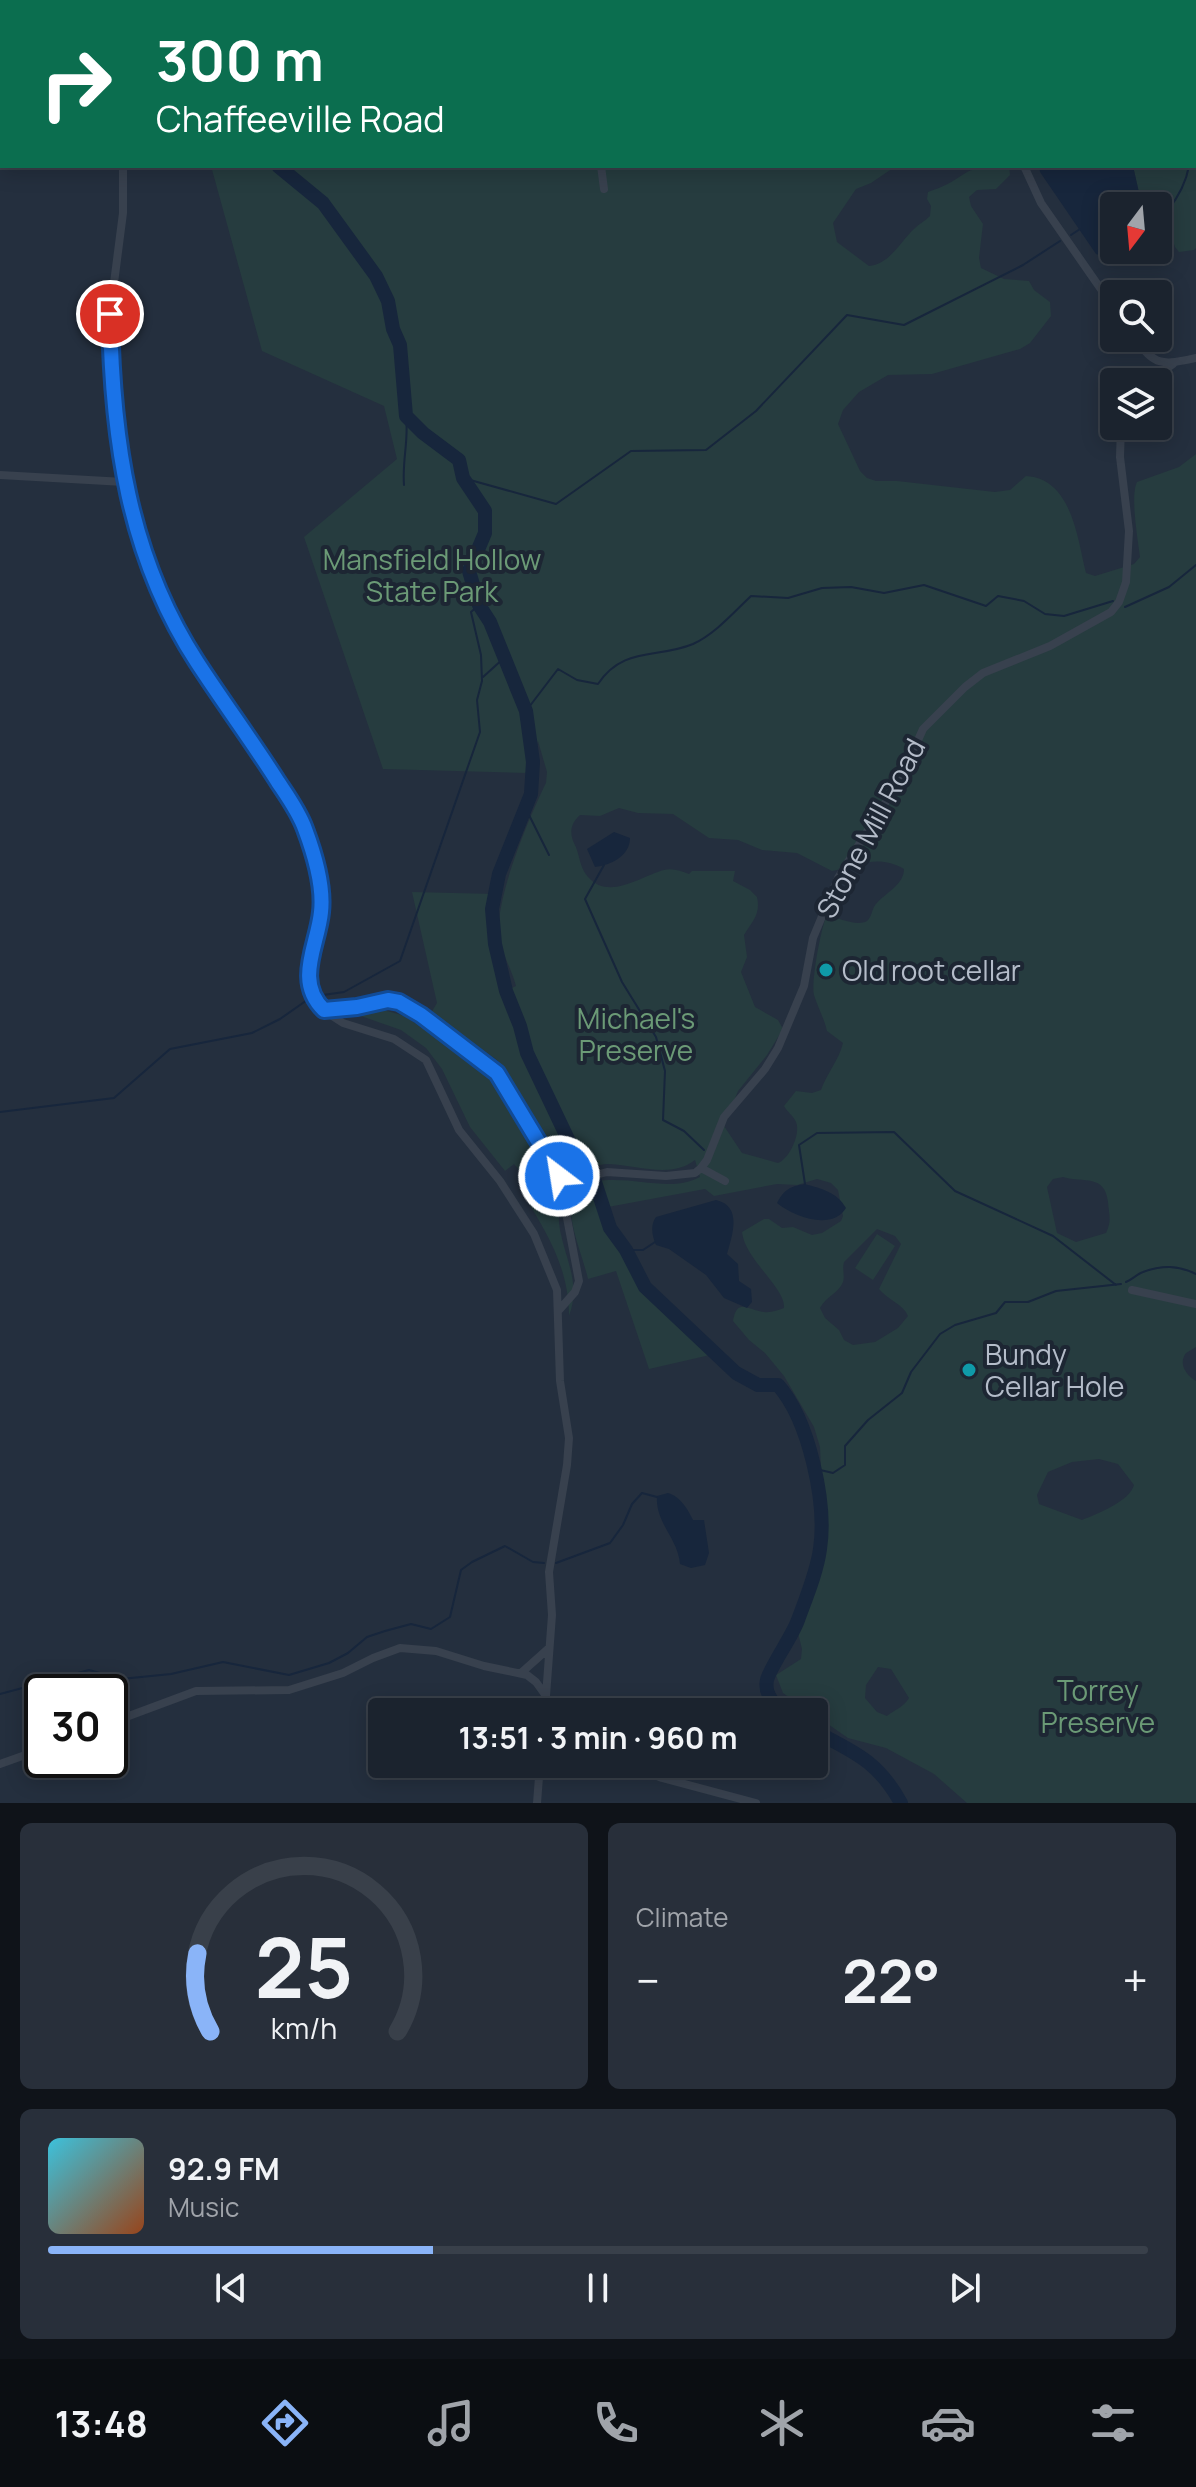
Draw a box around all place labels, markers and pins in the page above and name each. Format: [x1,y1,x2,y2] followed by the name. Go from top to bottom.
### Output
[76,280,144,348] pin
[842,951,1021,989] place label: Old root cellar
[817,961,835,979] marker: Old root cellar
[985,1335,1124,1405] place label: Bundy Cellar Hole
[960,1361,978,1379] marker: Bundy Cellar Hole

